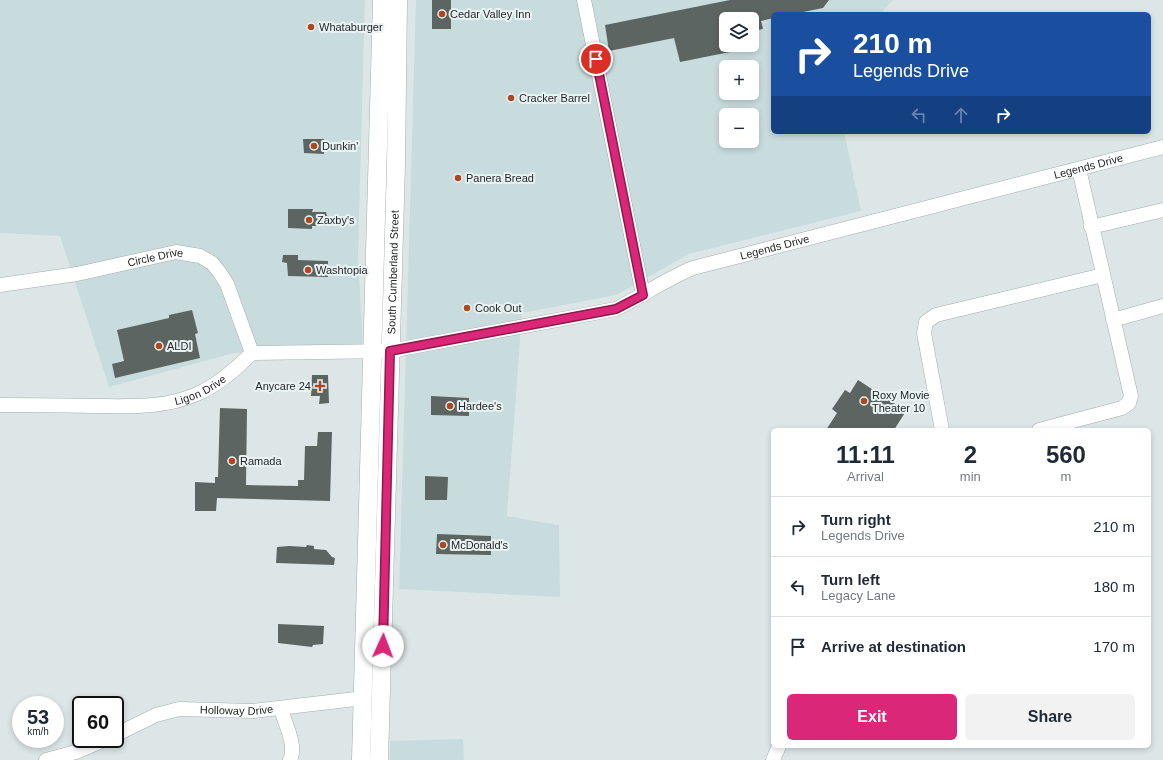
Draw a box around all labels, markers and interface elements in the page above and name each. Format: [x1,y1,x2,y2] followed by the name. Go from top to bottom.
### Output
[450,8,531,20] place label: Cedar Valley Inn
[437,9,447,19] marker: Cedar Valley Inn
[719,12,759,148] map controls
[719,12,759,52] button: layers
[319,21,383,33] place label: Whataburger
[306,22,316,32] marker: Whataburger
[787,28,839,80] icon: right
[853,28,932,59] text: 210 m
[579,42,613,76] pin
[585,48,607,70] icon: arrive
[719,60,759,100] button: +
[853,61,969,81] text: Legends Drive
[519,92,590,104] place label: Cracker Barrel
[506,93,516,103] marker: Cracker Barrel
[908,104,930,126] icon: left
[950,104,972,126] icon: ahead
[992,104,1014,126] icon: right
[719,108,759,148] button: −
[322,140,358,152] place label: Dunkin'
[309,141,319,151] marker: Dunkin'
[1052,152,1124,181] street label: Legends Drive
[466,172,534,184] place label: Panera Bread
[453,173,463,183] marker: Panera Bread
[385,210,401,334] street label: South Cumberland Street
[317,214,355,226] place label: Zaxby's
[304,215,314,225] marker: Zaxby's
[739,232,810,262] street label: Legends Drive
[126,246,184,269] street label: Circle Drive
[316,264,368,276] place label: Washtopia
[303,265,313,275] marker: Washtopia
[475,302,521,314] place label: Cook Out
[462,303,472,313] marker: Cook Out
[167,340,191,352] place label: ALDI
[154,341,164,351] marker: ALDI
[173,373,228,407] street label: Ligon Drive
[255,380,311,392] place label: Anycare 24
[314,380,326,392] marker: Anycare 24
[872,389,929,414] place label: Roxy Movie Theater 10
[859,396,869,406] marker: Roxy Movie Theater 10
[458,400,502,412] place label: Hardee's
[445,401,455,411] marker: Hardee's
[836,441,895,468] text: 11:11
[964,441,977,468] text: 2
[1046,441,1086,468] text: 560
[240,455,282,467] place label: Ramada
[227,456,237,466] marker: Ramada
[847,469,884,484] text: Arrival
[960,469,981,484] text: min
[1060,469,1071,484] text: m
[821,511,891,528] text: Turn right
[787,516,809,538] icon: right
[1093,518,1135,535] text: 210 m
[821,528,905,543] text: Legends Drive
[451,539,509,551] place label: McDonald's
[438,540,448,550] marker: McDonald's
[821,571,880,588] text: Turn left
[787,576,809,598] icon: left
[1093,578,1135,595] text: 180 m
[821,588,895,603] text: Legacy Lane
[362,625,404,667] position arrow
[787,636,809,658] icon: arrive
[821,638,966,655] text: Arrive at destination
[1093,638,1135,655] text: 170 m
[787,694,957,740] button: Exit
[965,694,1135,740] button: Share
[72,696,124,748] speed limit sign: 60
[200,703,274,717] street label: Holloway Drive
[27,706,49,728] text: 53
[27,726,49,737] text: km/h

